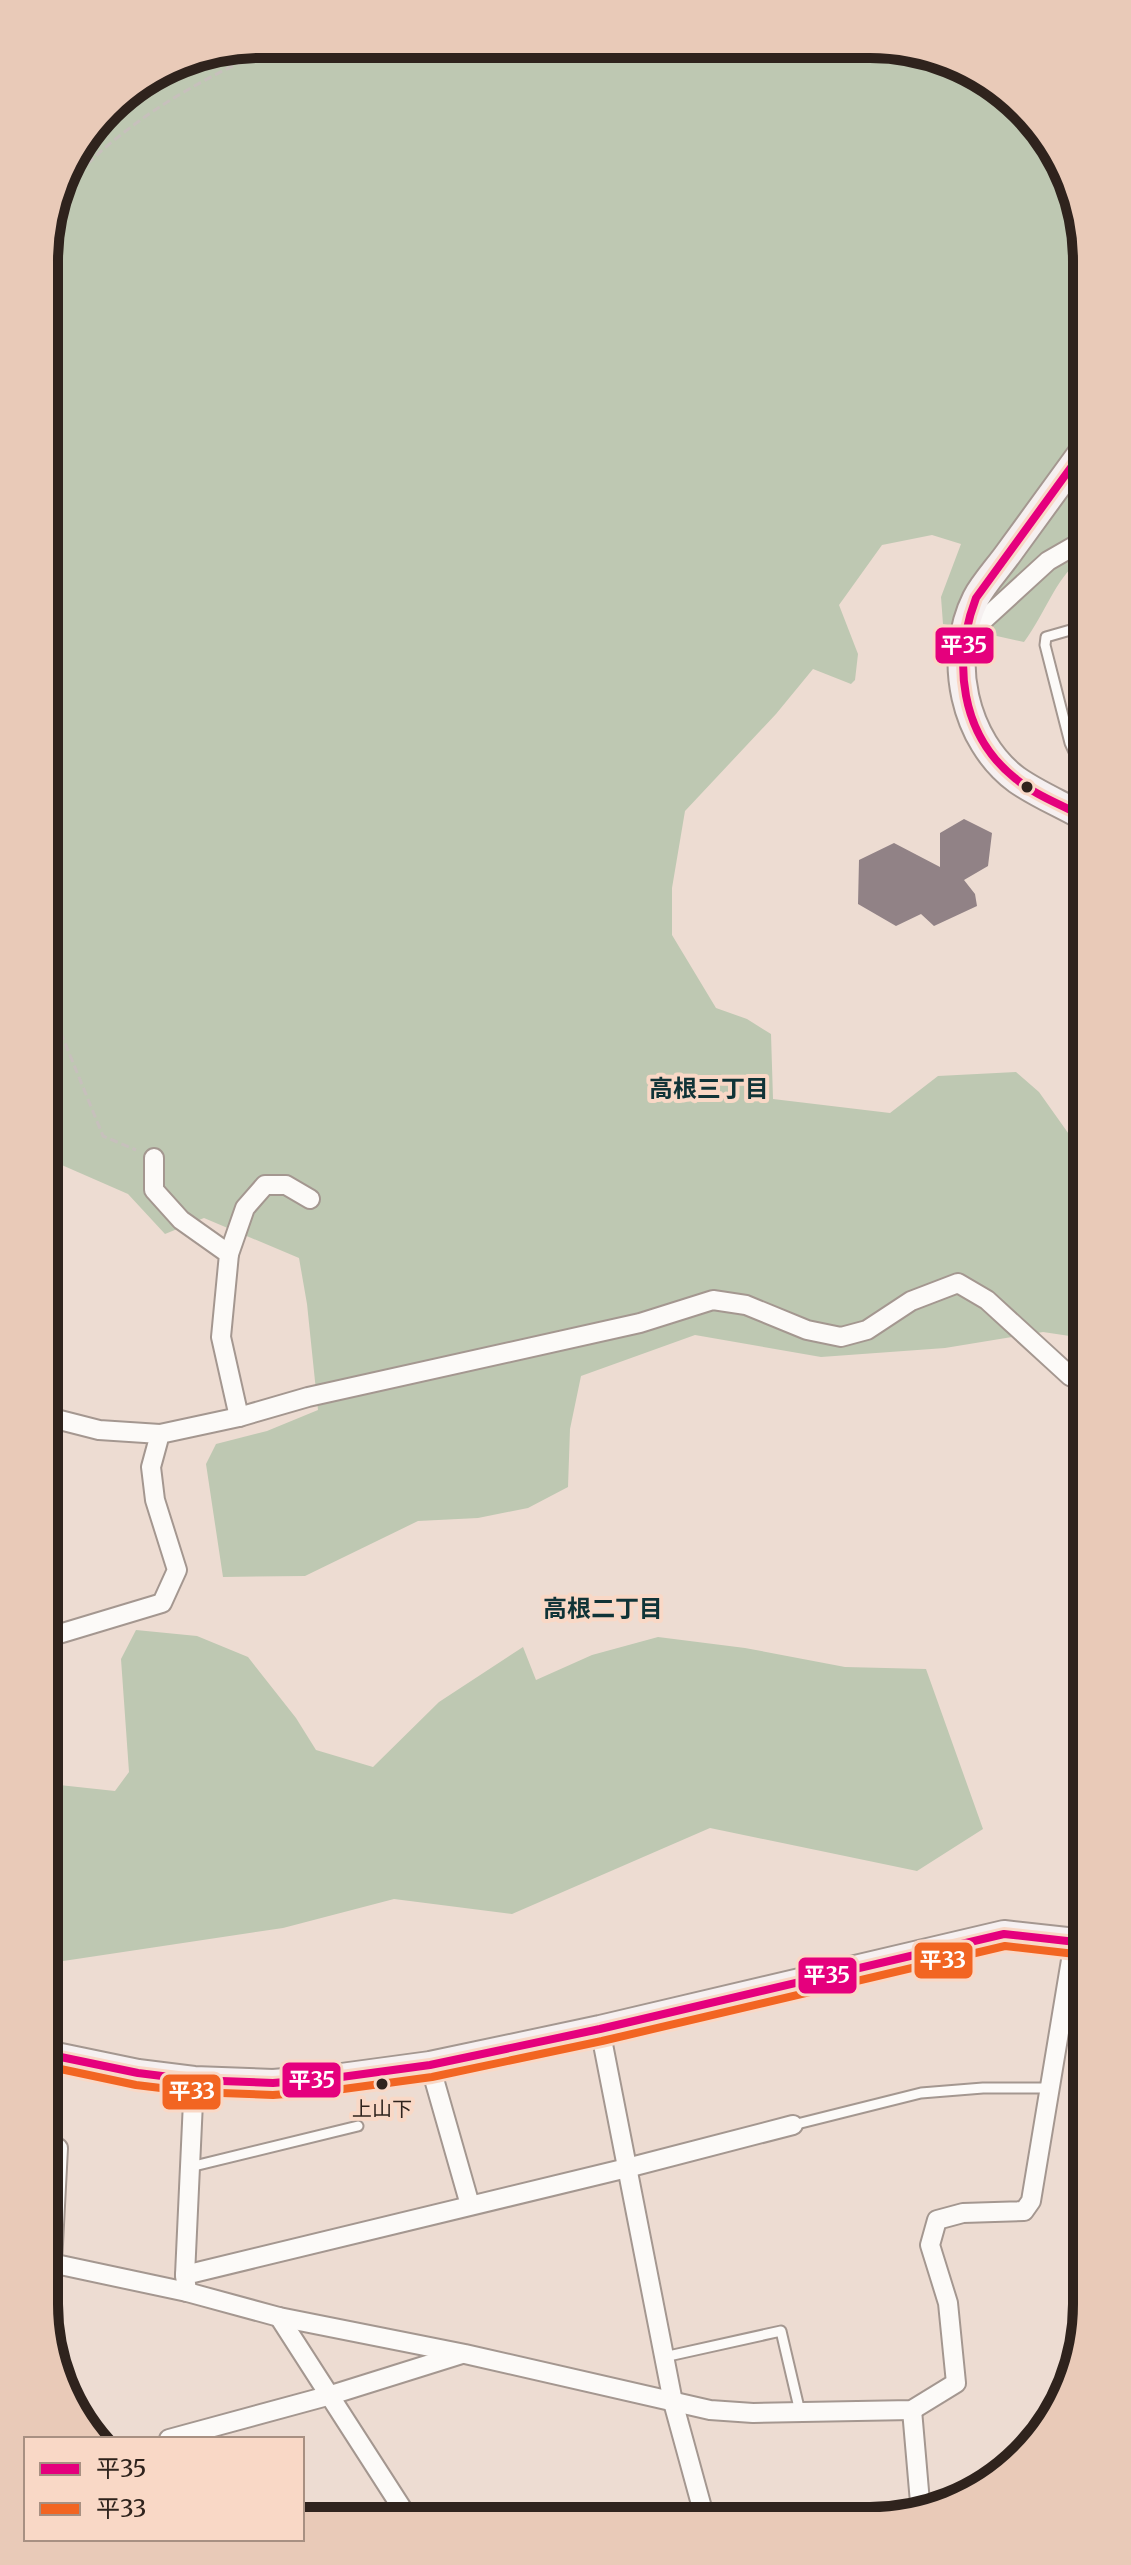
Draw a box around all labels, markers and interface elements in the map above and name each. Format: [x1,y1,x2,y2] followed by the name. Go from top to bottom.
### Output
[934,626,995,665] line badge: 平35
[941,631,987,659] text: 平35
[1019,779,1035,795] unlabelled marker
[649,1073,769,1104] district label: 高根三丁目
[543,1593,663,1624] district label: 高根二丁目
[913,1941,974,1980] line badge: 平33
[920,1946,966,1974] text: 平33
[797,1956,858,1995] line badge: 平35
[804,1961,850,1989] text: 平35
[281,2061,342,2099] line badge: 平35
[289,2066,335,2094] text: 平35
[161,2073,222,2111] line badge: 平33
[374,2076,390,2092] marker: 上山下
[169,2077,215,2105] text: 平33
[352,2096,412,2121] place label: 上山下
[24,2437,304,2541] legend
[96,2453,146,2484] text: 平35
[96,2493,146,2524] text: 平33

